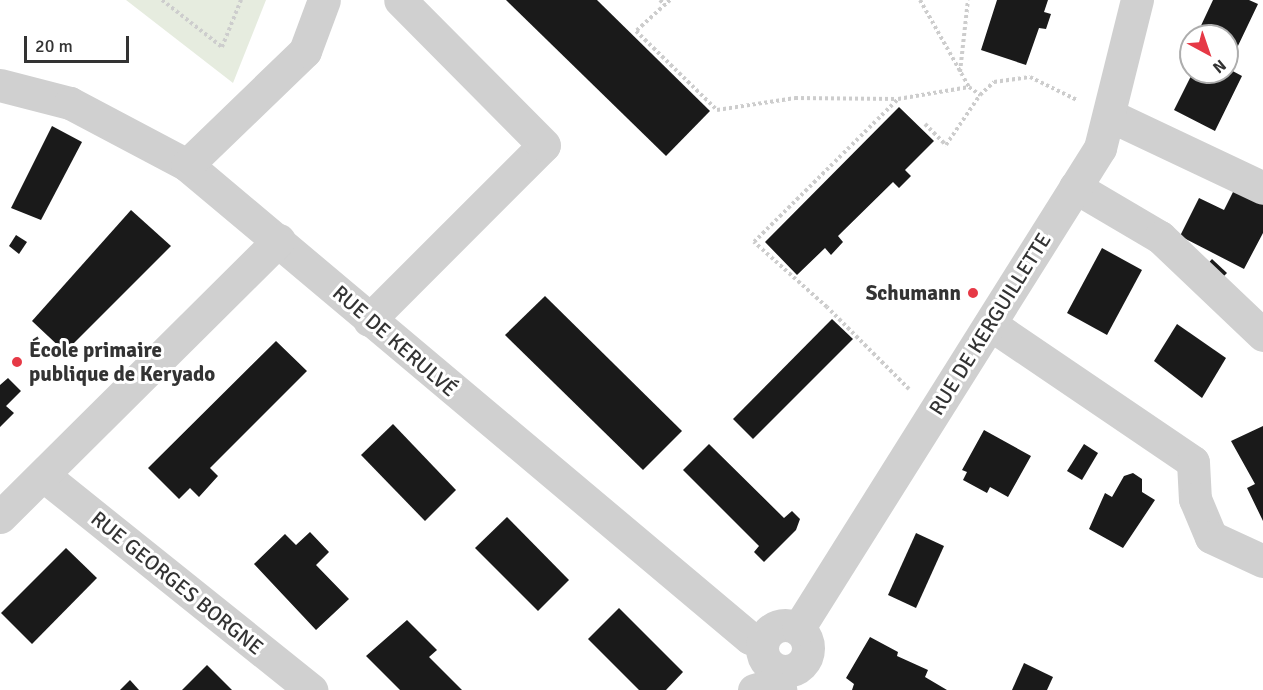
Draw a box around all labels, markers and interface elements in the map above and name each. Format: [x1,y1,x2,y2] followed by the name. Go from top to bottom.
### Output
[27,24,132,62] scale bar
[1179,24,1239,84] north arrow
[35,35,73,57] text: 20 m
[1209,55,1230,77] text: N
[924,228,1056,420] street label: RUE DE KERGUILLETTE
[328,280,462,402] street label: RUE DE KERULVÉ
[866,280,961,306] place label: Schumann
[966,286,980,300] marker: Schumann
[29,337,215,387] place label: École primaire publique de Keryado
[10,355,24,369] marker: École primaire publique de Keryado
[86,506,268,660] street label: RUE GEORGES BORGNE

